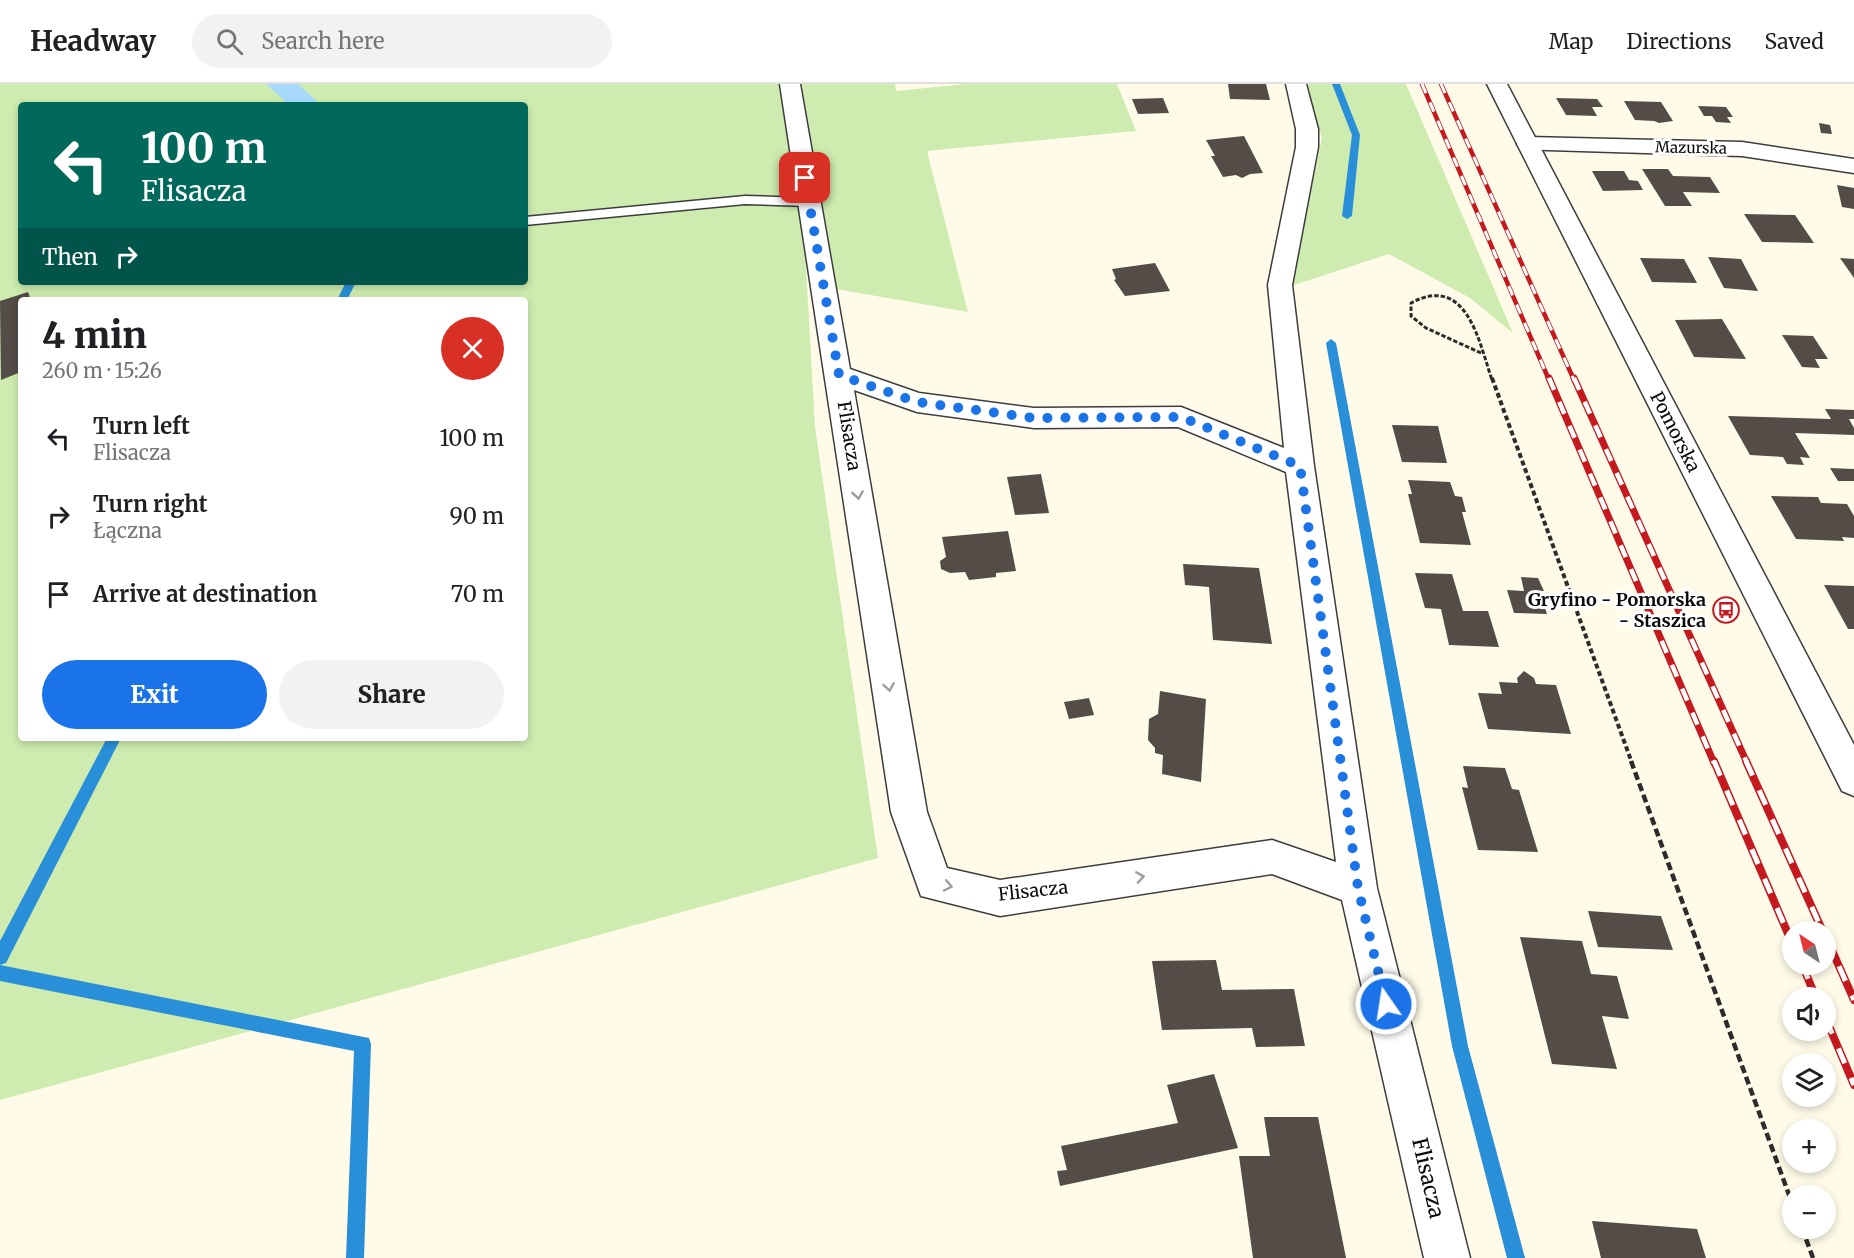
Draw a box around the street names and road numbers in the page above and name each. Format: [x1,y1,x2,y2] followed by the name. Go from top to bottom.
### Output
[1655,137,1727,158] street label: Mazurska
[1645,388,1706,476] street label: Pomorska
[833,399,866,473] street label: Flisacza
[997,875,1069,906] street label: Flisacza
[1406,1135,1451,1221] street label: Flisacza

